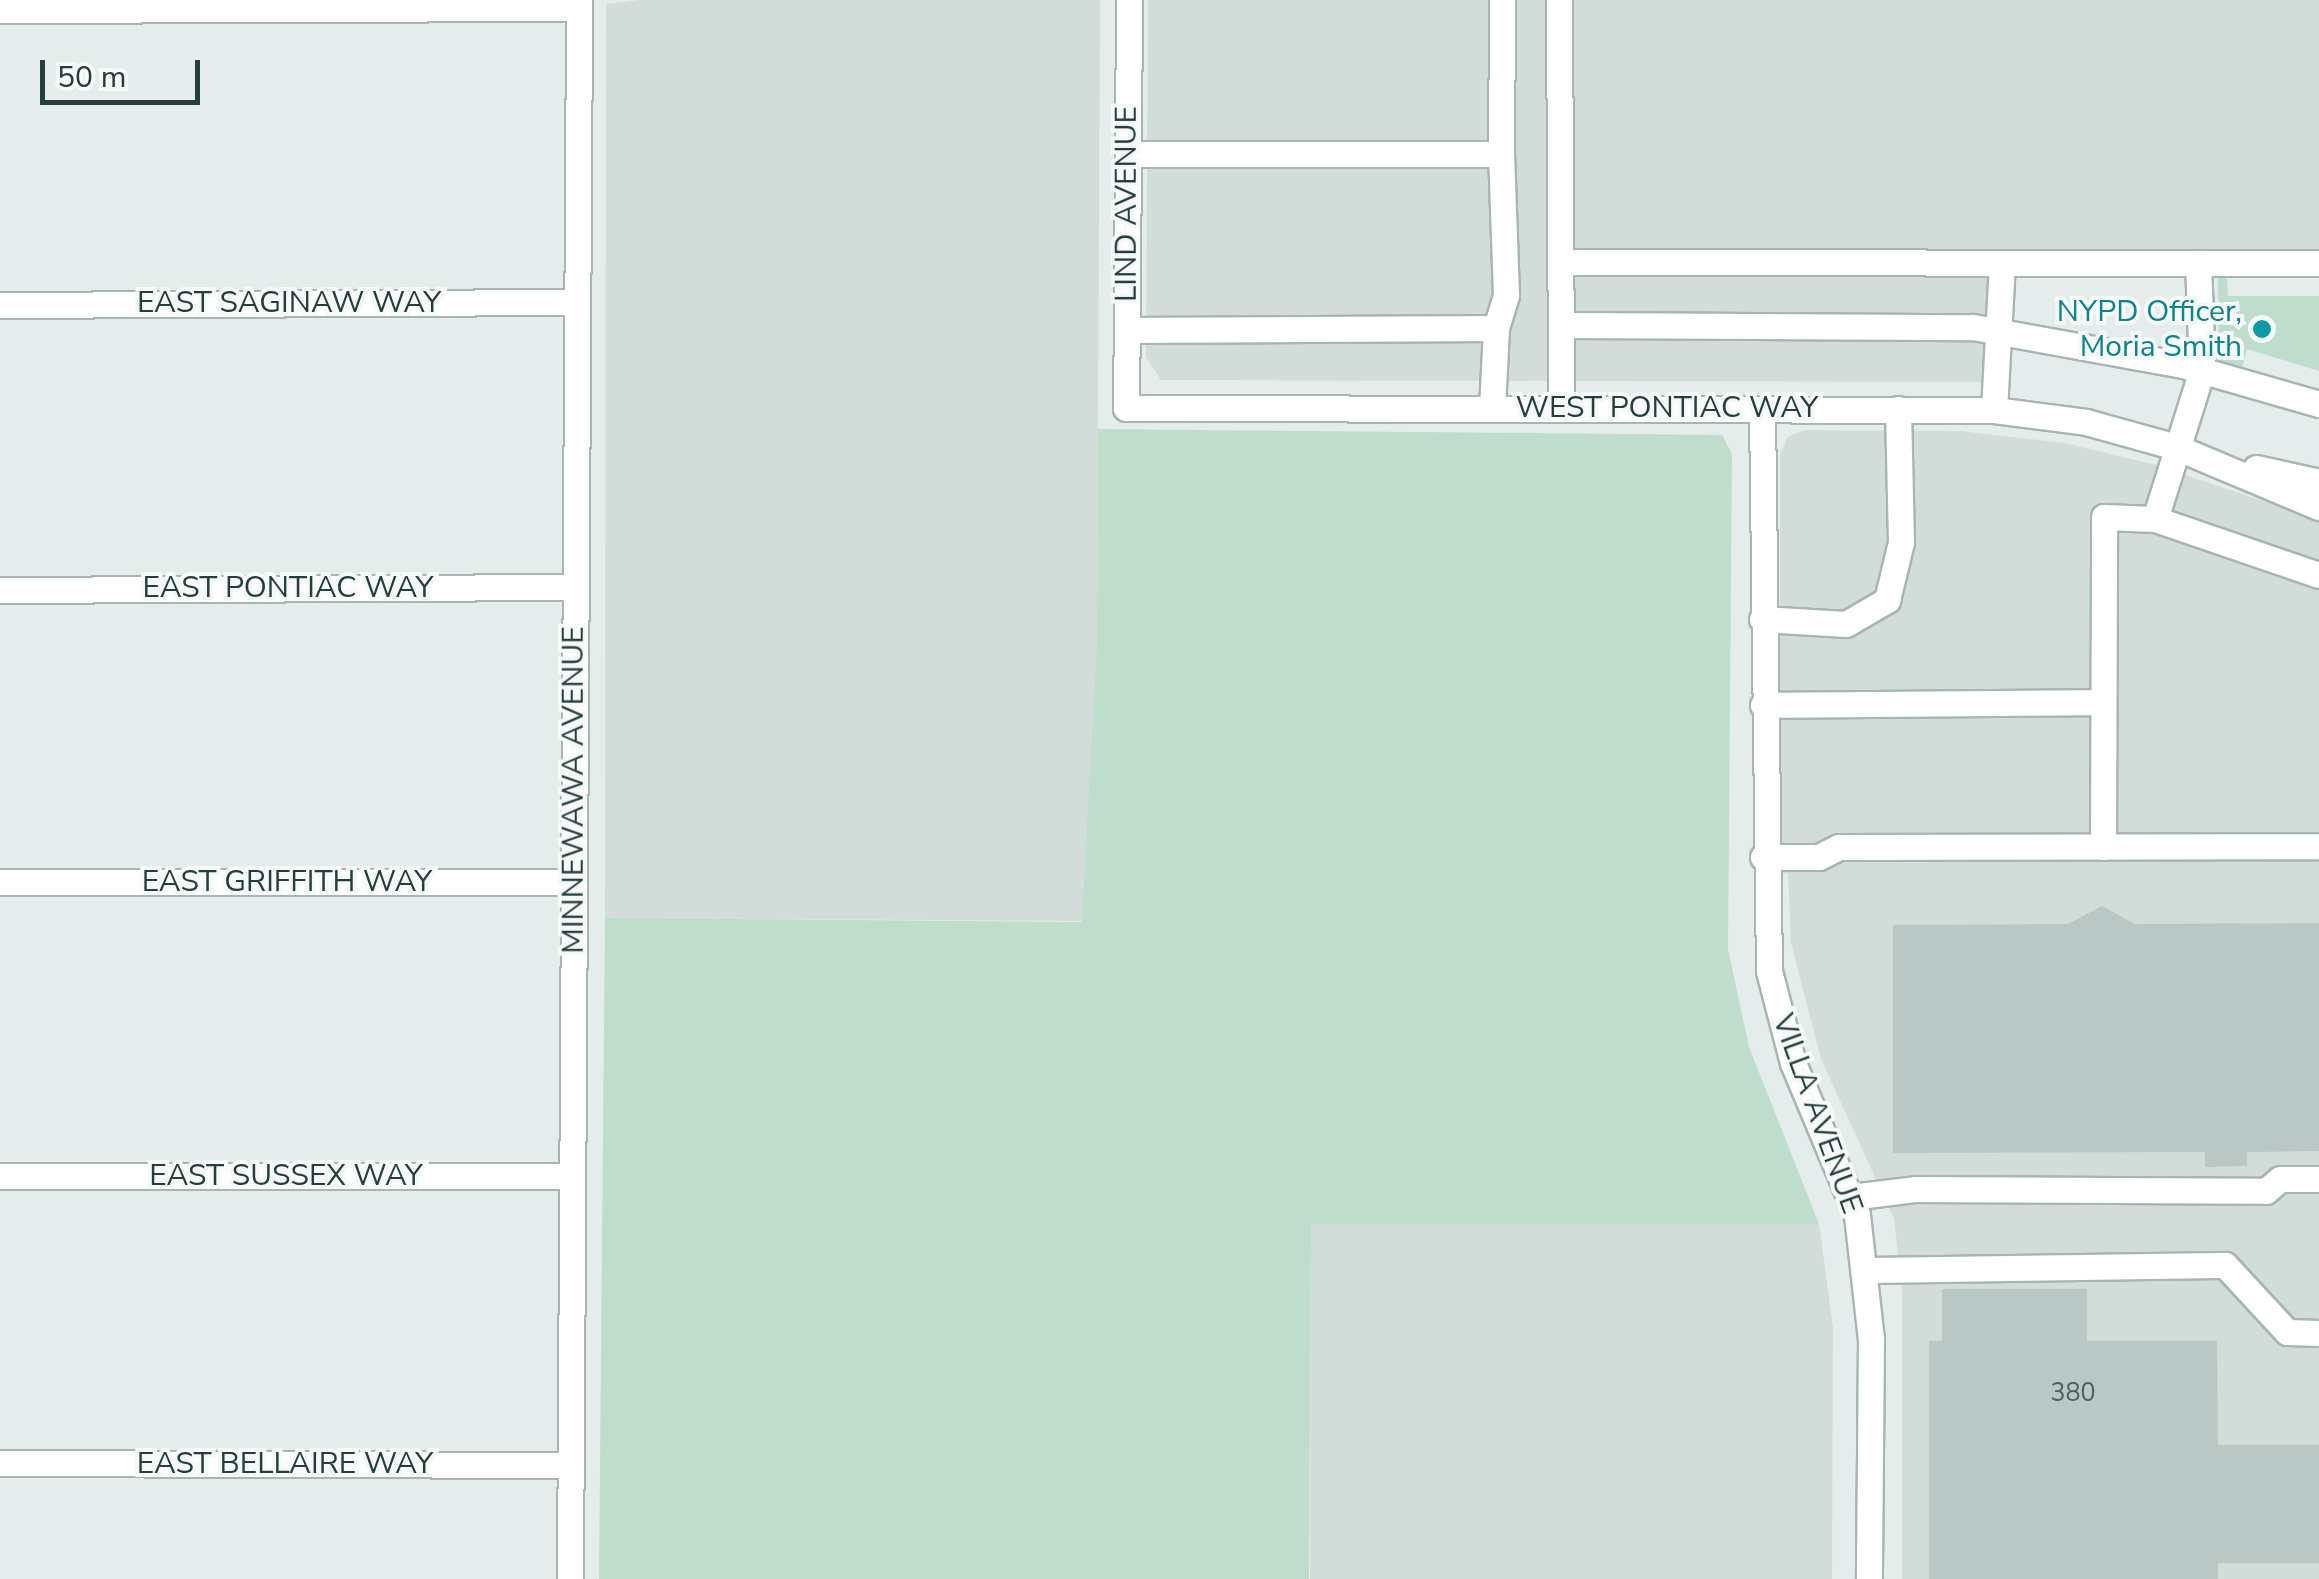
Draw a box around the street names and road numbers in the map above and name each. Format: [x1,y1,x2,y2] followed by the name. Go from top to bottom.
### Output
[1109,106,1145,302] street label: LIND AVENUE
[137,285,441,321] street label: EAST SAGINAW WAY
[1516,390,1818,426] street label: WEST PONTIAC WAY
[143,570,433,606] street label: EAST PONTIAC WAY
[556,626,592,954] street label: MINNEWAWA AVENUE
[142,864,432,900] street label: EAST GRIFFITH WAY
[1764,1009,1870,1219] street label: VILLA AVENUE
[149,1158,423,1194] street label: EAST SUSSEX WAY
[137,1446,433,1482] street label: EAST BELLAIRE WAY

